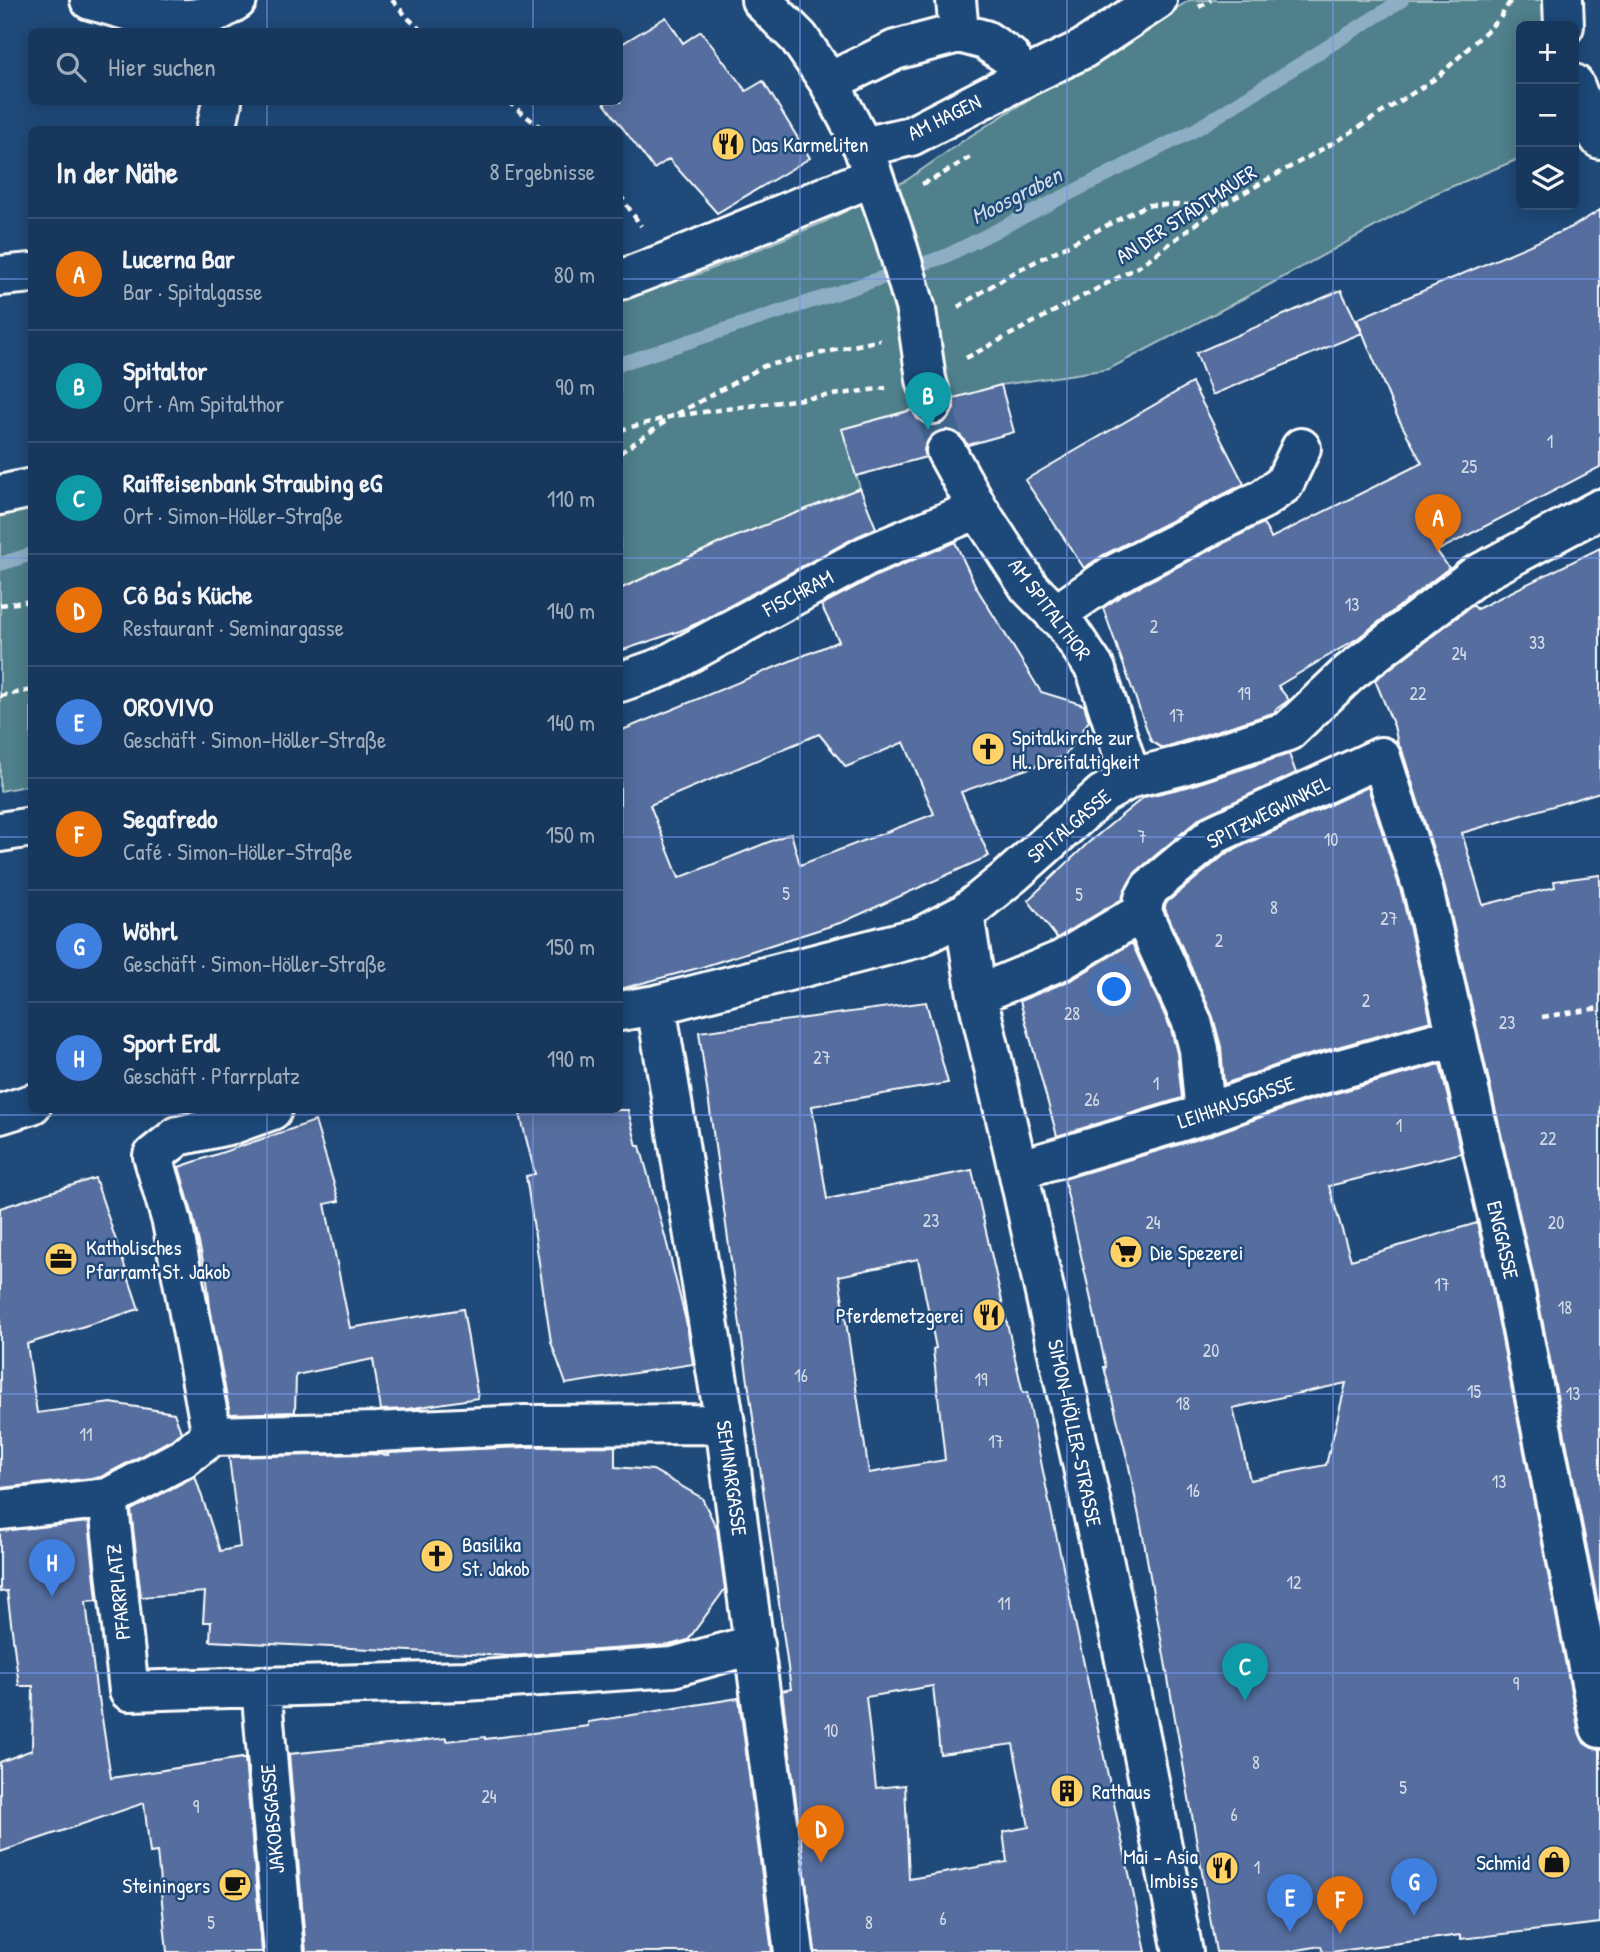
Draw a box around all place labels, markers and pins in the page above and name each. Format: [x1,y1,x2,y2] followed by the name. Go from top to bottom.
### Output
[709,125,747,163] restaurant icon: Das Karmeliten
[752,130,868,159] place label: Das Karmeliten
[905,372,951,430] pin: B
[1415,494,1461,552] pin: A
[1012,723,1140,776] place label: Spitalkirche zur Hl. Dreifaltigkeit
[969,730,1007,768] church icon: Spitalkirche zur Hl. Dreifaltigkeit
[86,1233,231,1286] place label: Katholisches Pfarramt St. Jakob
[1107,1233,1145,1271] supermarket icon: Die Spezerei
[1150,1238,1243,1267] place label: Die Spezerei
[42,1240,80,1278] office icon: Katholisches Pfarramt St. Jakob
[970,1296,1008,1334] restaurant icon: Pferdemetzgerei
[836,1301,964,1330] place label: Pferdemetzgerei
[462,1530,530,1583] place label: Basilika St. Jakob
[418,1537,456,1575] church icon: Basilika St. Jakob
[29,1539,75,1597] pin: H
[1222,1643,1268,1701] pin: C
[1048,1772,1086,1810] building icon: Rathaus
[1092,1777,1151,1806] place label: Rathaus
[798,1805,844,1863] pin: D
[1123,1842,1198,1895] place label: Mai - Asia Imbiss
[1535,1843,1573,1881] shop icon: Schmid
[1476,1848,1530,1877] place label: Schmid
[1203,1849,1241,1887] restaurant icon: Mai - Asia Imbiss
[1391,1858,1437,1916] pin: G
[216,1866,254,1904] cafe icon: Steiningers
[123,1871,210,1900] place label: Steiningers
[1267,1874,1313,1932] pin: E
[1317,1876,1363,1934] pin: F

